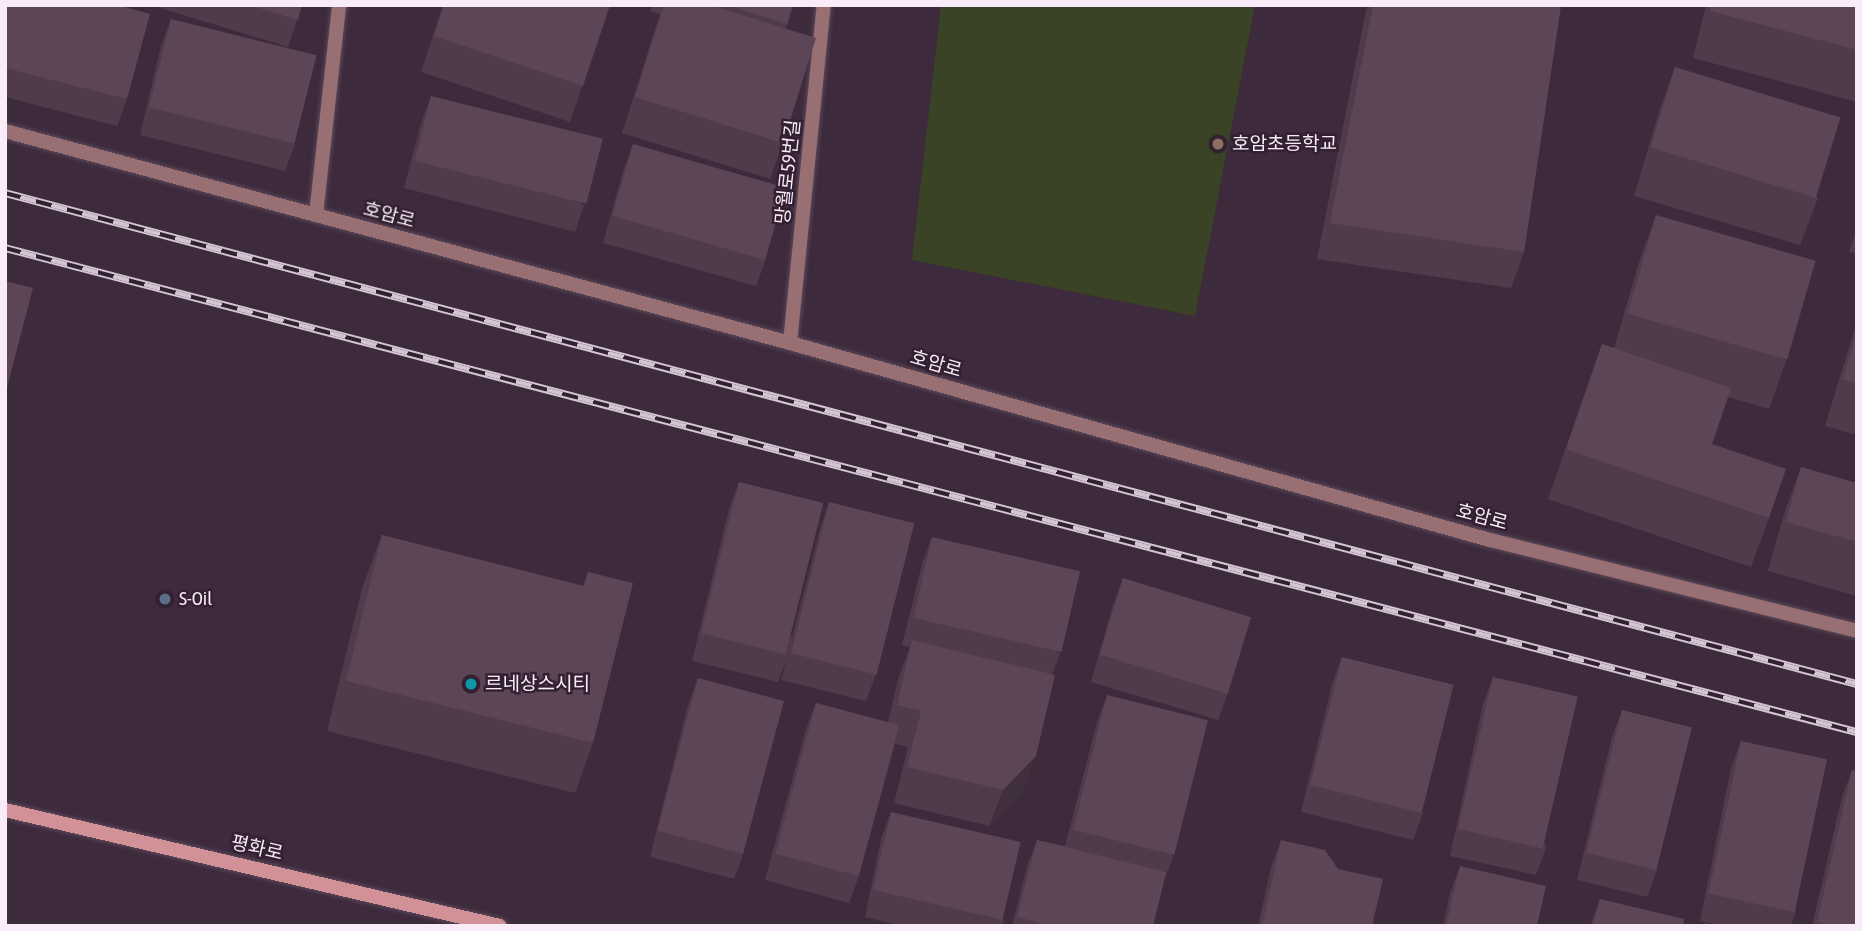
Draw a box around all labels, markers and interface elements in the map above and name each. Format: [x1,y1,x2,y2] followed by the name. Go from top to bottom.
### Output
[771,118,805,226] street label: 망월로59번길
[1232,133,1337,155] place label: 호암초등학교
[1210,136,1226,152] marker: 호암초등학교
[361,197,417,233] street label: 호암로
[908,346,964,382] street label: 호암로
[1454,499,1510,535] street label: 호암로
[179,588,212,610] place label: S-Oil
[157,591,173,607] marker: S-Oil
[485,673,590,695] place label: 르네상스시티
[463,676,479,692] marker: 르네상스시티
[229,831,285,865] street label: 평화로

